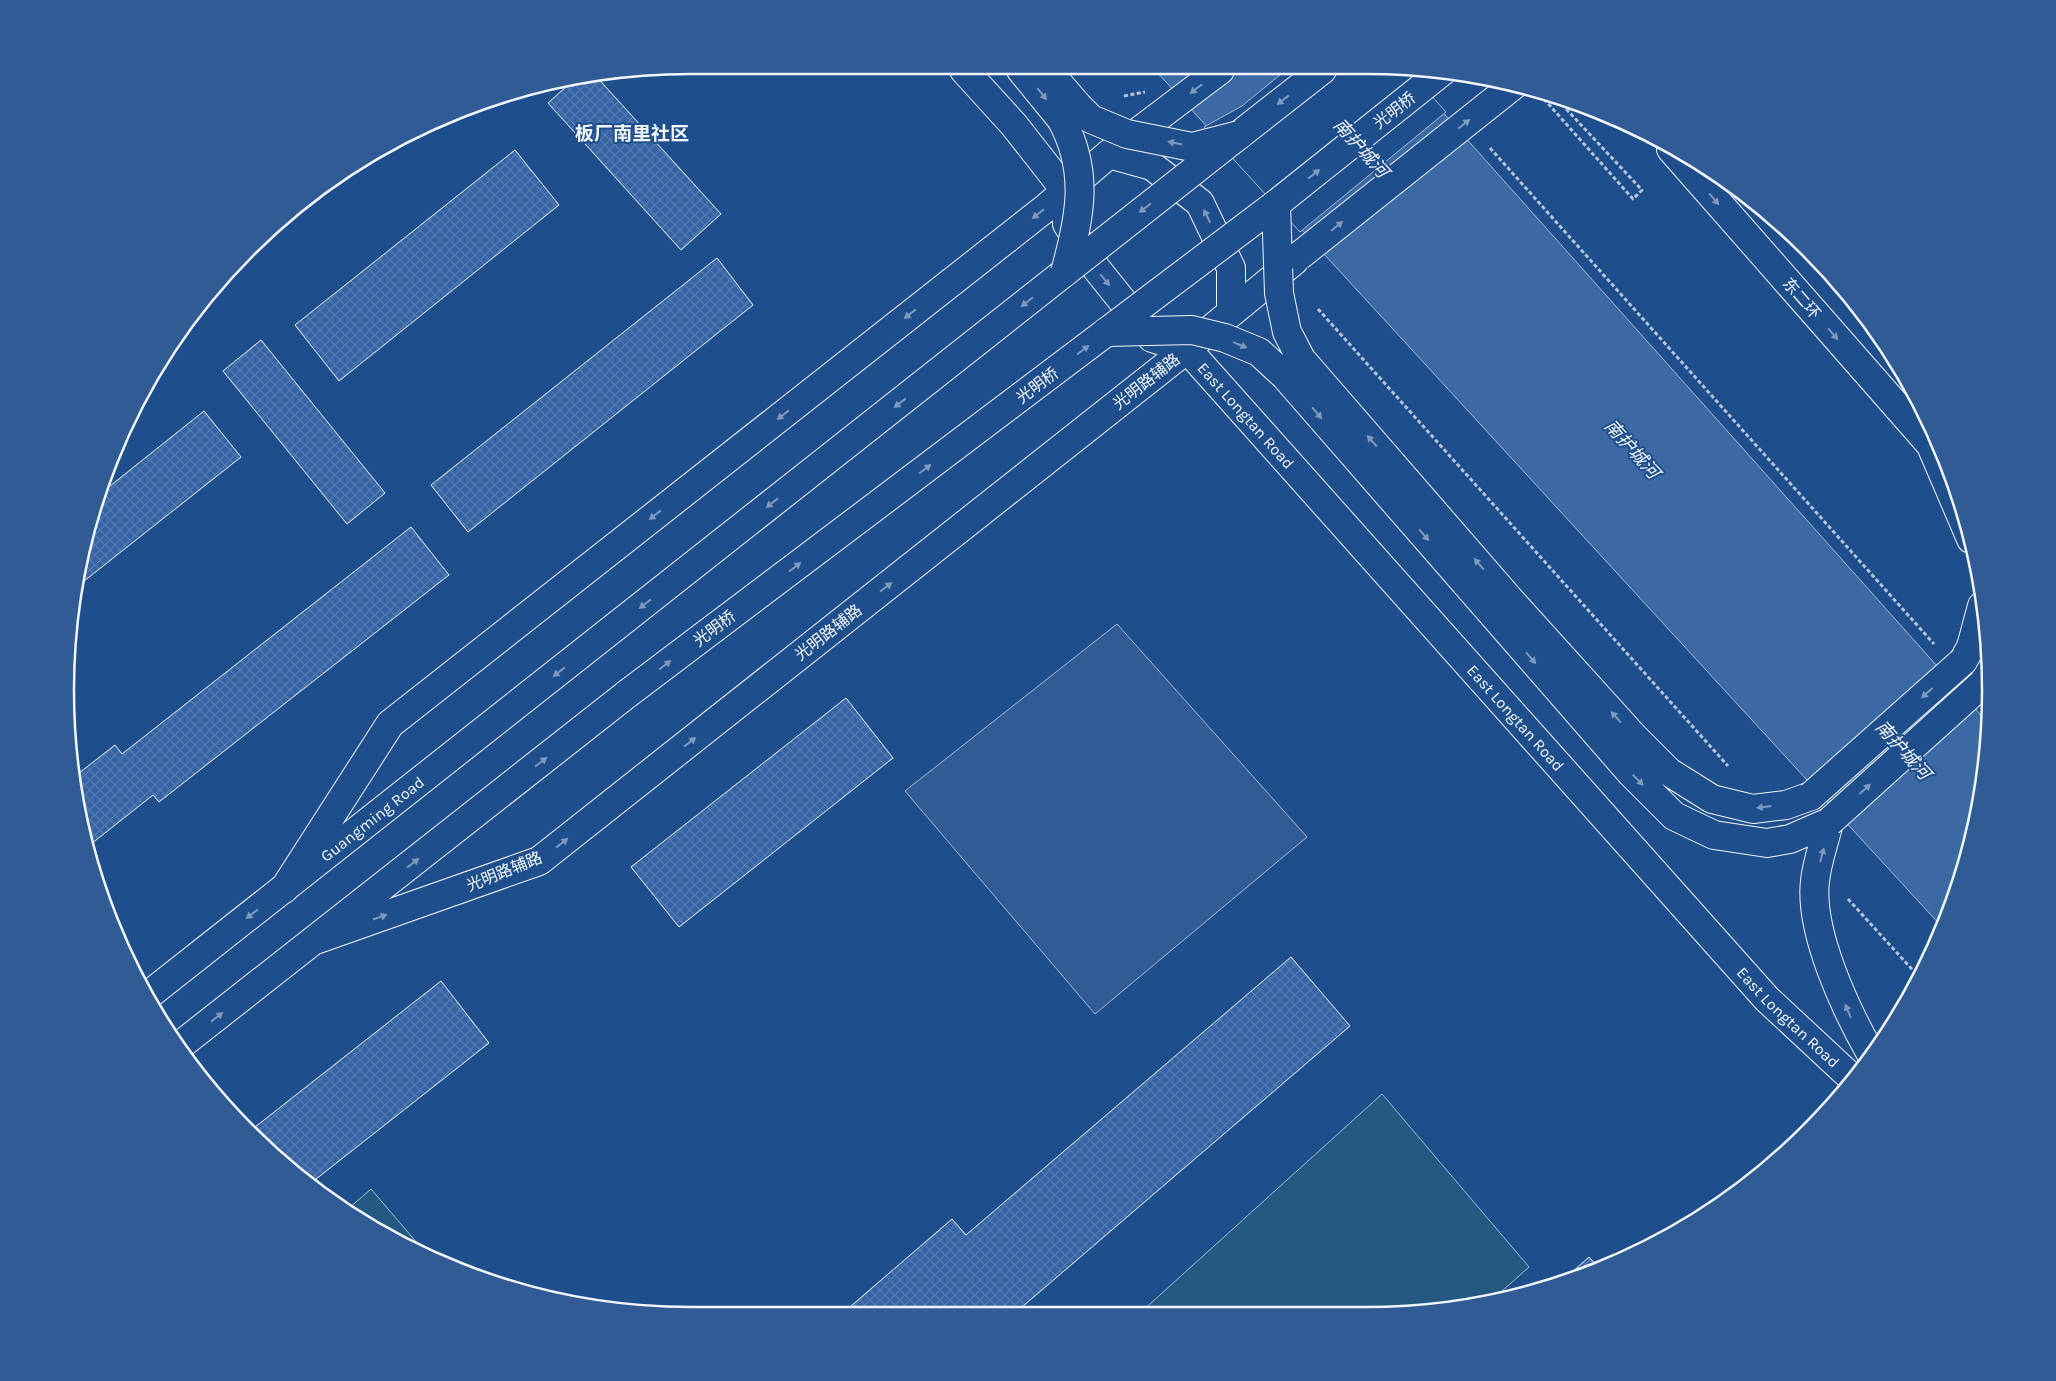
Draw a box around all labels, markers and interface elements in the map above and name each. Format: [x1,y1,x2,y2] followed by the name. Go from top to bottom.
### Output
[1189,84,1203,94] one-way arrow
[1036,87,1047,100] one-way arrow
[1370,88,1419,133] street label: 光明桥
[1277,95,1290,106] one-way arrow
[1329,114,1395,184] water label: 南护城河
[1457,119,1470,130] one-way arrow
[575,123,689,145] district label: 板厂南里社区
[1166,139,1182,147] one-way arrow
[1307,168,1320,179] one-way arrow
[1709,192,1720,205] one-way arrow
[1139,203,1152,214] one-way arrow
[1032,208,1045,219] one-way arrow
[1203,209,1211,224] one-way arrow
[1330,220,1343,231] one-way arrow
[1099,273,1110,286] one-way arrow
[1779,274,1825,323] street label: 东二环
[1021,296,1034,307] one-way arrow
[904,309,917,320] one-way arrow
[1827,328,1839,340] one-way arrow
[1233,341,1247,349] one-way arrow
[1076,345,1090,355] one-way arrow
[1109,349,1184,414] street label: 光明路辅路
[1193,359,1298,473] street label: East Longtan Road
[1012,363,1062,407] street label: 光明桥
[894,397,907,408] one-way arrow
[1312,406,1323,419] one-way arrow
[777,409,790,420] one-way arrow
[1600,415,1666,485] water label: 南护城河
[1367,435,1378,448] one-way arrow
[918,464,932,474] one-way arrow
[766,498,779,509] one-way arrow
[649,510,662,521] one-way arrow
[1418,529,1430,541] one-way arrow
[1473,558,1484,571] one-way arrow
[788,561,801,572] one-way arrow
[879,581,892,592] one-way arrow
[638,599,651,609] one-way arrow
[791,600,866,665] street label: 光明路辅路
[689,606,739,650] street label: 光明桥
[1525,652,1536,664] one-way arrow
[658,659,671,670] one-way arrow
[1463,661,1568,775] street label: East Longtan Road
[552,667,565,677] one-way arrow
[1920,688,1933,699] one-way arrow
[1610,711,1622,723] one-way arrow
[1871,716,1937,786] water label: 南护城河
[683,736,696,747] one-way arrow
[534,757,547,767] one-way arrow
[317,772,428,866] street label: Guangming Road
[1632,774,1644,786] one-way arrow
[1859,783,1871,795] one-way arrow
[1755,803,1771,811] one-way arrow
[555,837,568,848] one-way arrow
[1818,847,1826,863] one-way arrow
[464,848,545,895] street label: 光明路辅路
[406,857,419,868] one-way arrow
[246,908,259,919] one-way arrow
[373,912,388,920] one-way arrow
[1733,963,1843,1072] street label: East Longtan Road
[1843,1004,1851,1018] one-way arrow
[210,1012,223,1023] one-way arrow

